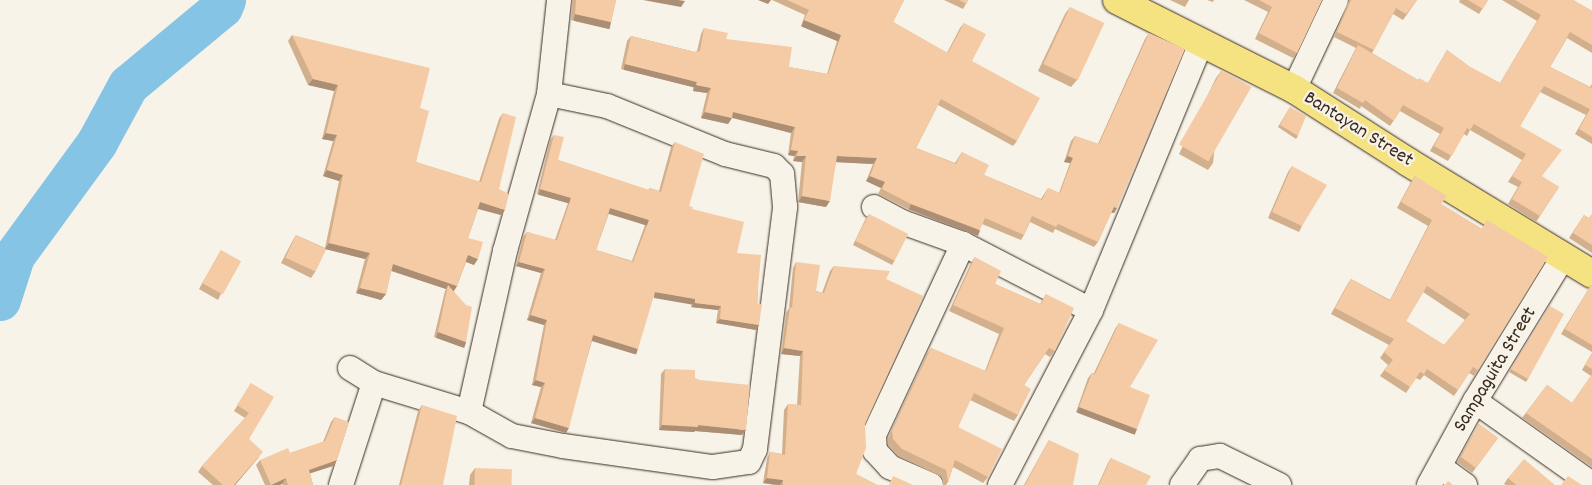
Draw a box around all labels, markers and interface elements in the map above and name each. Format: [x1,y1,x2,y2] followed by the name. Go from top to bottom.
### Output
[1299,87,1417,173] street label: Bantayan Street
[1449,303,1543,437] street label: Sampaguita Street

